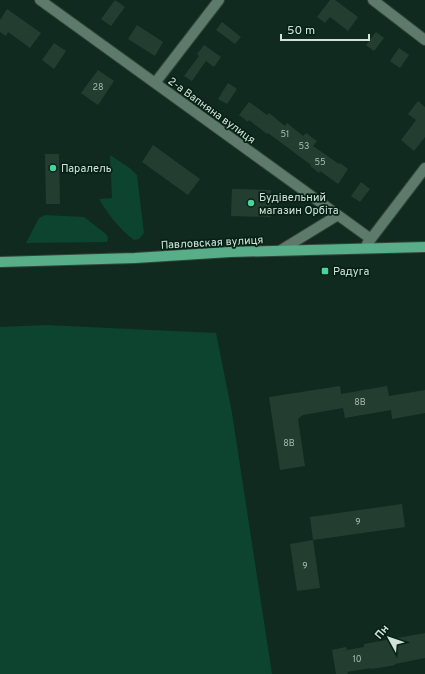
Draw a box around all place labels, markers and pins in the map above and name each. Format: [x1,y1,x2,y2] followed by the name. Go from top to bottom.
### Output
[61,162,112,176] place label: Паралель
[48,163,58,173] marker: Паралель
[259,191,339,218] place label: Будівельний магазин Орбіта
[246,198,256,208] marker: Будівельний магазин Орбіта
[333,265,369,279] place label: Радуга
[320,266,330,276] marker: Радуга

